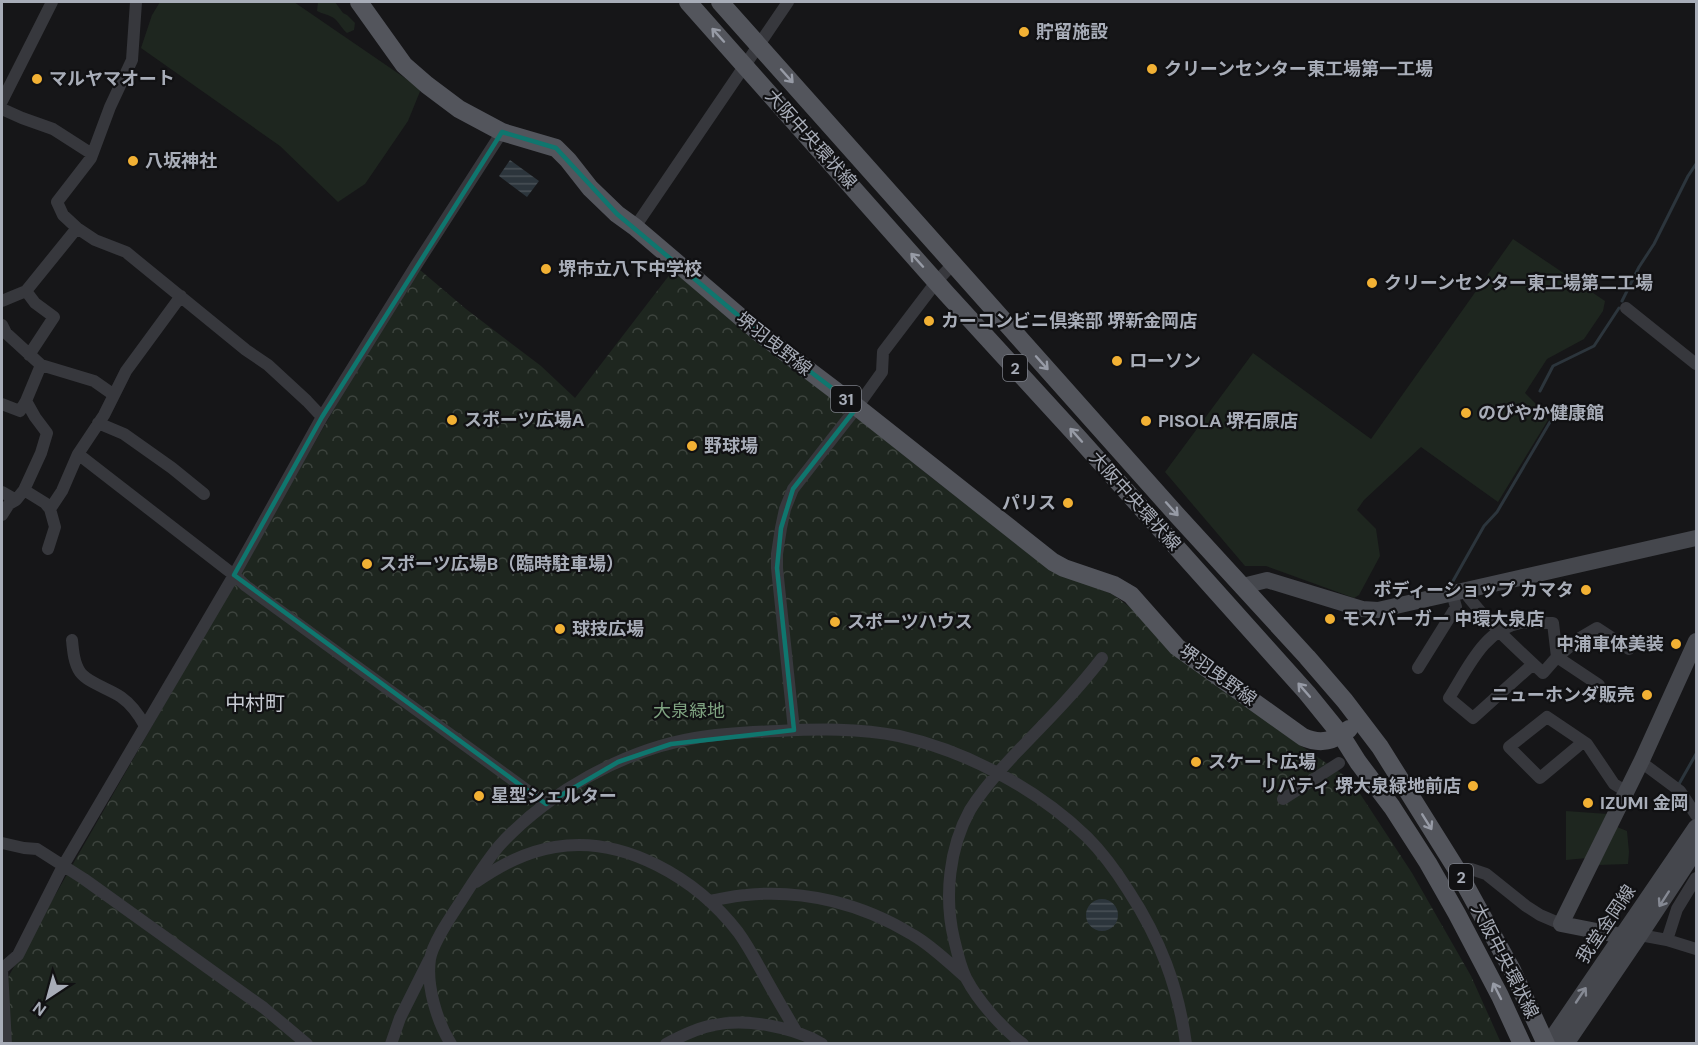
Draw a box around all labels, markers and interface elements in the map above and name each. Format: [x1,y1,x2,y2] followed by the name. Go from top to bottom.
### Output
[1036,20,1108,44] place label: 貯留施設
[1017,25,1031,39] marker: 貯留施設
[711,28,725,43] one-way arrow
[1164,57,1433,81] place label: クリーンセンター東工場第一工場
[1145,62,1159,76] marker: クリーンセンター東工場第一工場
[49,67,175,91] place label: マルヤマオート
[780,69,794,84] one-way arrow
[30,72,44,86] marker: マルヤマオート
[760,84,862,194] street label: 大阪中央環状線
[145,149,217,173] place label: 八坂神社
[126,154,140,168] marker: 八坂神社
[910,252,924,267] one-way arrow
[558,257,702,281] place label: 堺市立八下中学校
[539,262,553,276] marker: 堺市立八下中学校
[1384,271,1653,295] place label: クリーンセンター東工場第二工場
[1365,276,1379,290] marker: クリーンセンター東工場第二工場
[731,307,817,381] street label: 堺羽曳野線
[941,309,1197,333] place label: カーコンビニ倶楽部 堺新金岡店
[922,314,936,328] marker: カーコンビニ倶楽部 堺新金岡店
[1129,349,1201,373] place label: ローソン
[1110,354,1124,368] marker: ローソン
[1003,355,1027,381] road number: 2
[1035,355,1049,370] one-way arrow
[831,386,861,412] road number: 31
[1478,401,1604,425] place label: のびやか健康館
[1459,406,1473,420] marker: のびやか健康館
[464,408,585,432] place label: スポーツ広場A
[1158,409,1298,433] place label: PISOLA 堺石原店
[445,413,459,427] marker: スポーツ広場A
[1139,414,1153,428] marker: PISOLA 堺石原店
[1069,428,1083,443] one-way arrow
[704,434,758,458] place label: 野球場
[685,439,699,453] marker: 野球場
[1084,446,1186,556] street label: 大阪中央環状線
[1002,491,1056,515] place label: パリス
[1061,496,1075,510] marker: パリス
[1165,501,1179,516] one-way arrow
[379,552,624,576] place label: スポーツ広場B（臨時駐車場）
[360,557,374,571] marker: スポーツ広場B（臨時駐車場）
[1373,578,1574,602] place label: ボディーショップ カマタ
[1579,583,1593,597] marker: ボディーショップ カマタ
[1342,607,1544,631] place label: モスバーガー 中環大泉店
[847,610,973,634] place label: スポーツハウス
[1323,612,1337,626] marker: モスバーガー 中環大泉店
[828,615,842,629] marker: スポーツハウス
[572,617,644,641] place label: 球技広場
[553,622,567,636] marker: 球技広場
[1556,632,1664,656] place label: 中浦車体美装
[1669,637,1683,651] marker: 中浦車体美装
[1175,639,1261,711] street label: 堺羽曳野線
[1298,682,1311,698] one-way arrow
[1491,683,1635,707] place label: ニューホンダ販売
[1640,688,1654,702] marker: ニューホンダ販売
[225,690,285,716] district label: 中村町
[653,699,725,723] park label: 大泉緑地
[1208,750,1316,774] place label: スケート広場
[1189,755,1203,769] marker: スケート広場
[1260,774,1461,798] place label: リバティ 堺大泉緑地前店
[1466,779,1480,793] marker: リバティ 堺大泉緑地前店
[491,784,617,808] place label: 星型シェルター
[472,789,486,803] marker: 星型シェルター
[1600,791,1689,815] place label: IZUMI 金岡
[1581,796,1595,810] marker: IZUMI 金岡
[1421,813,1433,830] one-way arrow
[1449,864,1473,890] road number: 2
[1571,880,1641,968] street label: 我堂金岡線
[1658,890,1671,907] one-way arrow
[1466,899,1544,1023] street label: 大阪中央環状線
[18,967,78,1027] north arrow
[1491,982,1502,1000] one-way arrow
[1575,988,1587,1004] one-way arrow
[29,997,50,1021] text: N

